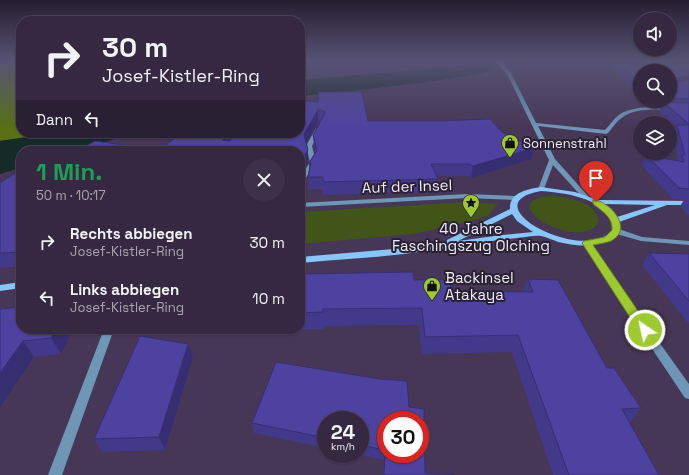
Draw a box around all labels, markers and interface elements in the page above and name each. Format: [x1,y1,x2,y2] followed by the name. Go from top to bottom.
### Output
[633,12,677,160] map controls
[633,12,677,56] button: sound
[102,29,168,65] text: 30 m
[36,32,88,84] icon: right
[102,64,260,87] text: Josef-Kistler-Ring
[633,64,677,108] button: search
[81,108,103,130] icon: left
[36,110,73,129] text: Dann
[633,116,677,160] button: layers
[500,133,520,158] shop icon: Sonnenstrahl
[523,135,607,152] place label: Sonnenstrahl
[36,156,102,187] text: 1 Min.
[243,159,285,201] button: close
[579,161,613,202] pin
[585,167,607,189] icon: arrive
[361,175,453,197] street label: Auf der Insel
[36,187,106,204] text: 50 m · 10:17
[461,193,481,218] place icon: 40 Jahre Faschingszug Olching
[392,219,550,255] place label: 40 Jahre Faschingszug Olching
[70,224,192,243] text: Rechts abbiegen
[36,231,58,253] icon: right
[250,233,285,252] text: 30 m
[70,243,184,260] text: Josef-Kistler-Ring
[445,268,514,304] place label: Backinsel Atakaya
[422,276,442,301] shop icon: Backinsel Atakaya
[70,280,179,299] text: Links abbiegen
[36,287,58,309] icon: left
[252,289,285,308] text: 10 m
[70,299,184,316] text: Josef-Kistler-Ring
[624,309,666,351] position arrow
[377,411,429,463] speed limit sign: 30
[331,419,355,445] text: 24
[331,440,355,453] text: km/h

